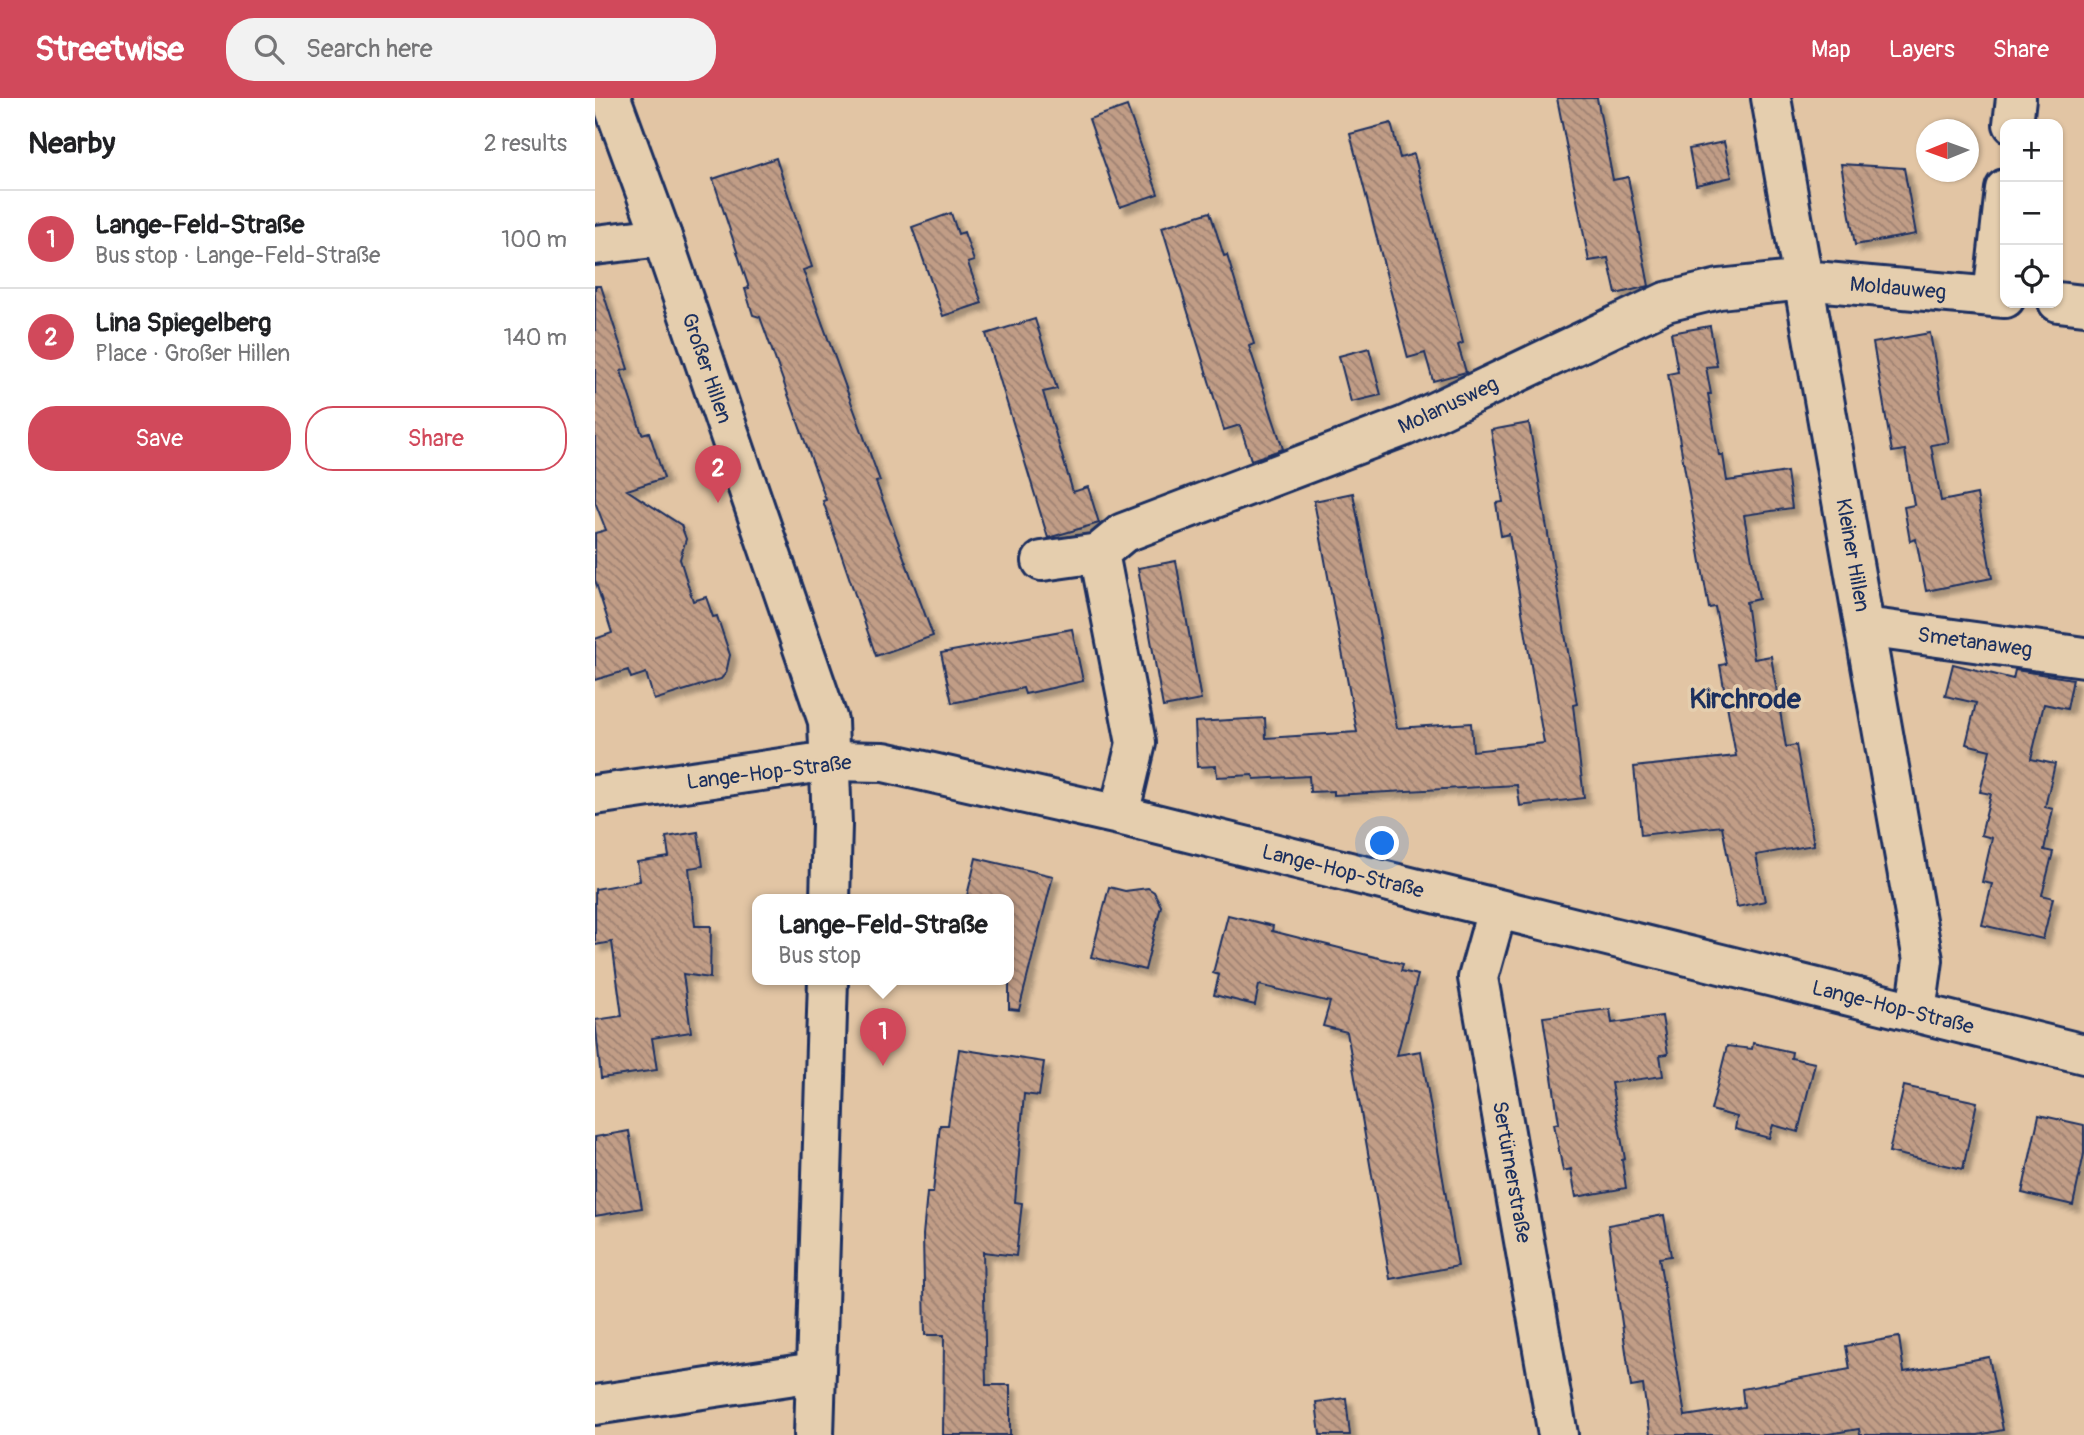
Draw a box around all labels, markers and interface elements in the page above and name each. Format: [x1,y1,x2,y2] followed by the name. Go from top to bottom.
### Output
[226,18,716,81] search box
[35,29,184,70] text: Streetwise
[250,30,288,68] icon: search
[306,33,433,65] text: Search here
[1811,35,1851,64] text: Map
[1889,35,1955,64] text: Layers
[1993,35,2049,64] text: Share
[1916,119,1979,182] north arrow
[2000,119,2063,308] map controls
[2000,119,2063,182] button: +
[28,125,115,162] text: Nearby
[484,129,567,158] text: 2 results
[2000,182,2063,245] button: −
[95,209,304,241] text: Lange-Feld-Straße
[47,225,56,254] text: 1
[501,225,567,254] text: 100 m
[95,241,380,270] text: Bus stop · Lange-Feld-Straße
[2000,245,2063,308] button: locate
[1849,271,1947,306] street label: Moldauweg
[95,307,271,339] text: Lina Spiegelberg
[675,309,738,427] street label: Großer Hillen
[45,323,57,352] text: 2
[504,323,567,352] text: 140 m
[95,339,290,368] text: Place · Großer Hillen
[1394,371,1503,440] street label: Molanusweg
[28,406,291,471] button: Save
[305,406,567,471] button: Share
[695,445,741,503] pin: 2
[1829,496,1876,614] street label: Kleiner Hillen
[1916,621,2034,664] street label: Smetanaweg
[1689,682,1802,717] district label: Kirchrode
[685,749,854,796] street label: Lange-Hop-Straße
[1365,826,1399,860] your location
[1259,838,1427,905] street label: Lange-Hop-Straße
[752,894,1014,985] popup
[778,909,988,941] text: Lange-Feld-Straße
[778,941,861,970] text: Bus stop
[1809,974,1977,1041] street label: Lange-Hop-Straße
[860,1008,906,1066] pin: 1
[1486,1099,1537,1246] street label: Sertürnerstraße

